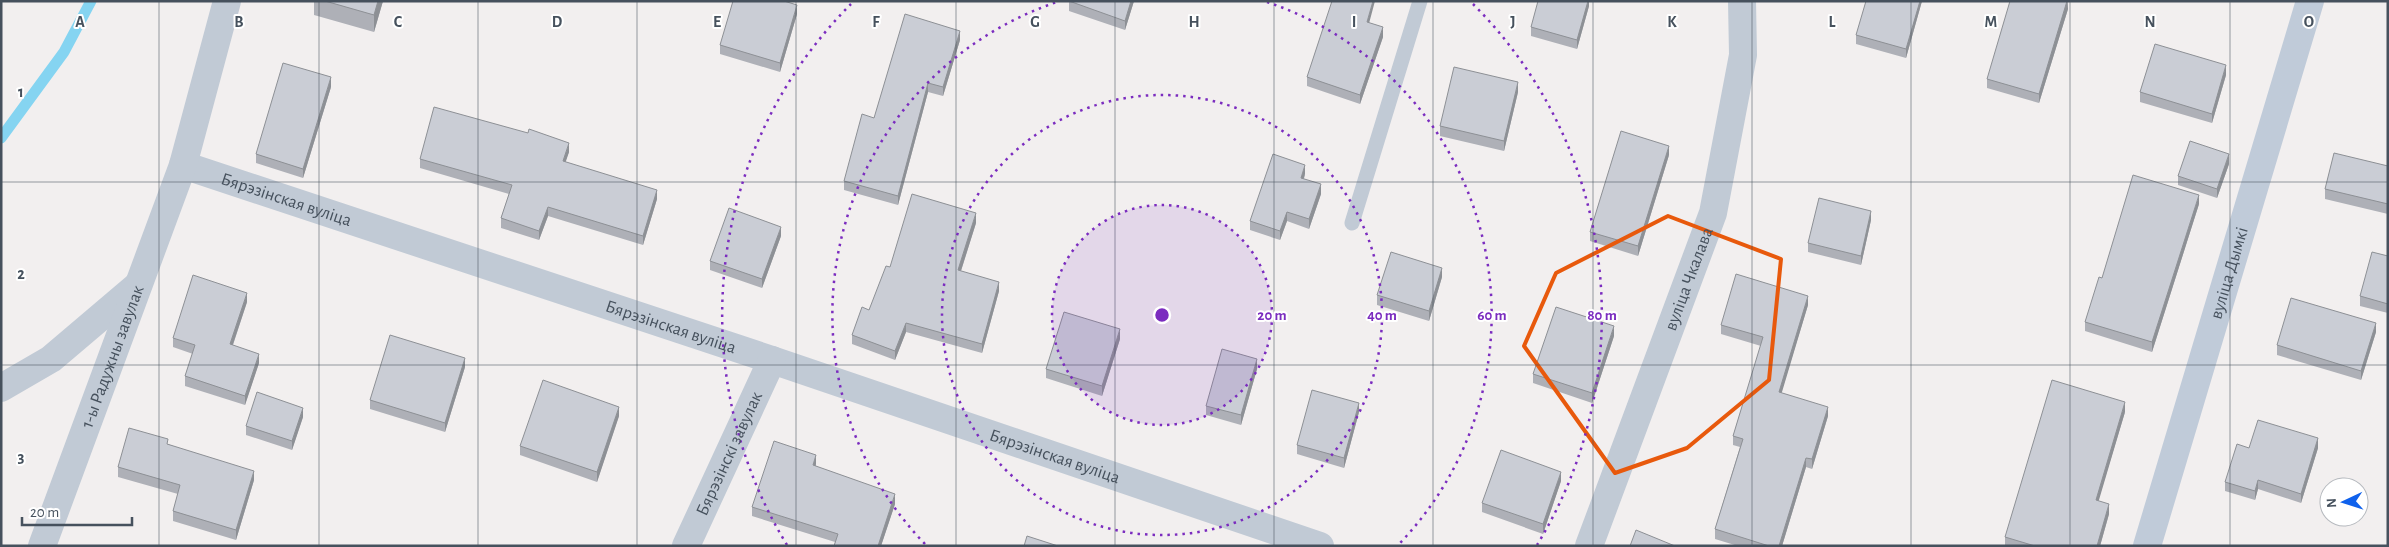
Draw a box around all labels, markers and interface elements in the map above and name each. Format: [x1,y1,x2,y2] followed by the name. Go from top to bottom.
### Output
[75,14,85,30] text: A
[234,14,244,30] text: B
[394,14,403,30] text: C
[552,14,563,30] text: D
[713,14,721,30] text: E
[872,14,880,30] text: F
[1030,14,1040,30] text: G
[1188,14,1200,30] text: H
[1352,14,1356,30] text: I
[1510,14,1516,30] text: J
[1667,14,1677,30] text: K
[1829,14,1836,30] text: L
[1985,14,1997,30] text: M
[2144,14,2156,30] text: N
[2304,14,2314,30] text: O
[18,84,24,100] text: 1
[219,170,354,230] street label: Бярэзінская вуліца
[1662,225,1717,333] street label: вуліца Чкалава
[2207,225,2252,321] street label: вуліца Дымкі
[17,266,25,282] text: 2
[78,282,148,431] street label: 1-ы Радужны завулак
[603,297,738,358] street label: Бярэзінская вуліца
[1153,306,1171,324] centre of rings
[1257,308,1287,323] text: 20 m
[1367,308,1397,323] text: 40 m
[1477,308,1507,323] text: 60 m
[1587,308,1617,323] text: 80 m
[693,388,766,519] street label: Бярэзінскі завулак
[987,426,1122,487] street label: Бярэзінская вуліца
[18,449,25,465] text: 3
[2319,477,2369,527] north arrow
[22,494,132,526] scale bar
[2325,497,2339,508] text: N
[30,505,59,520] text: 20 m

